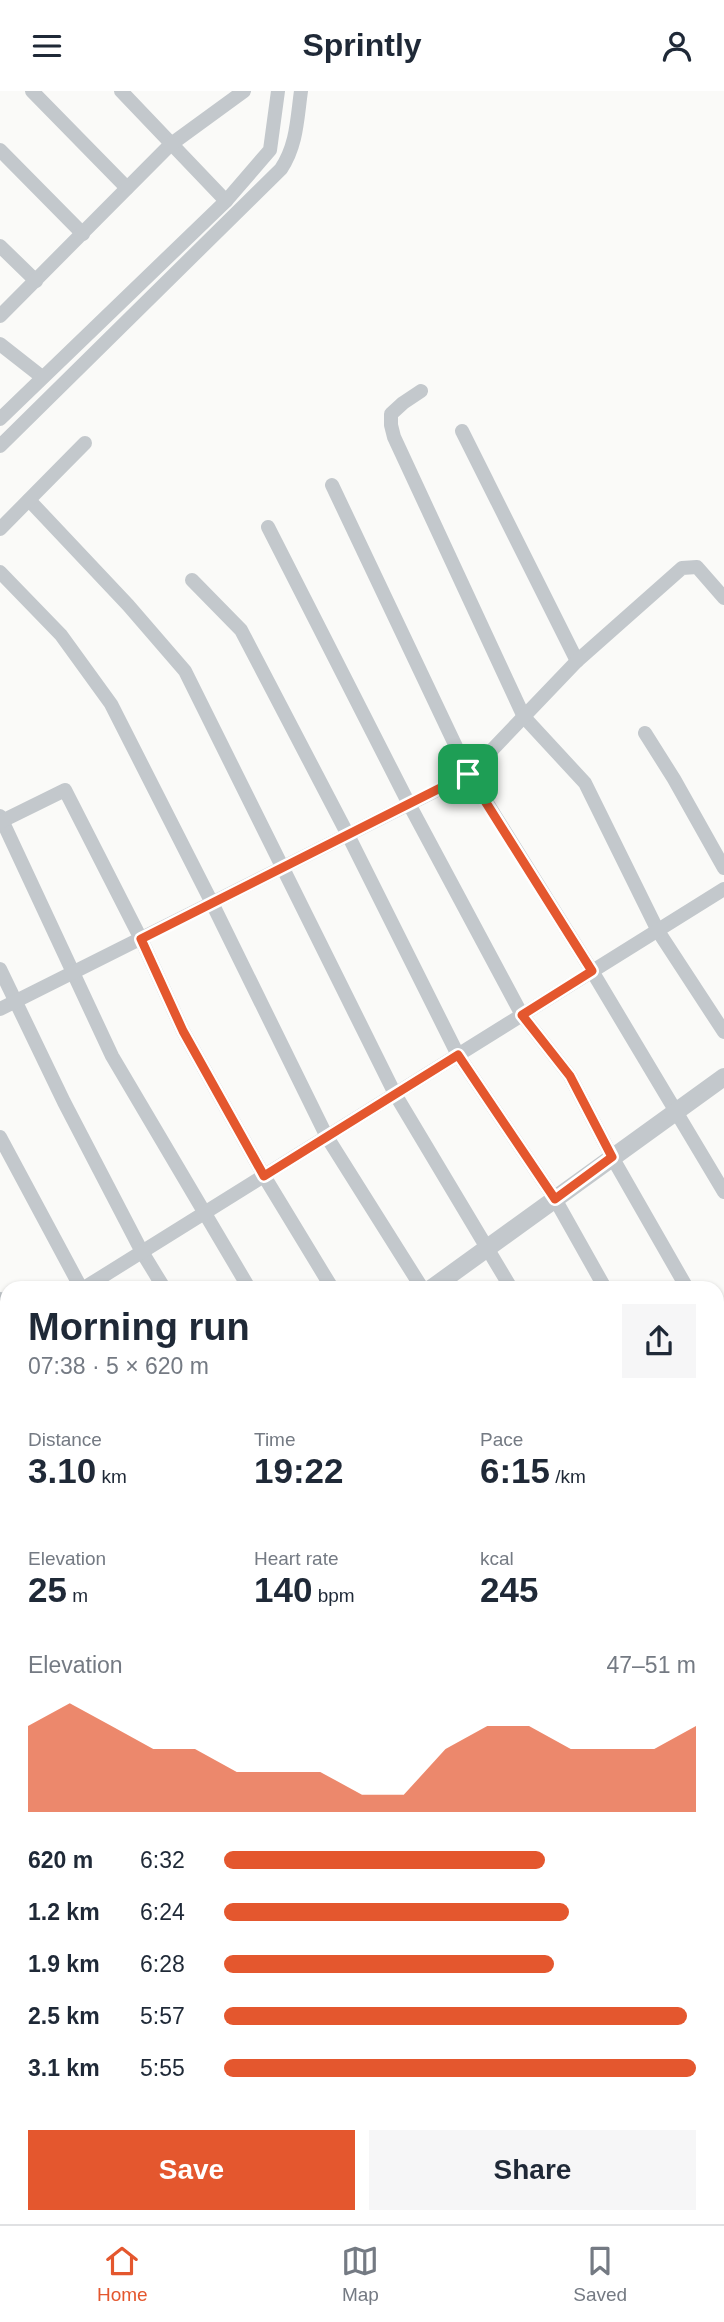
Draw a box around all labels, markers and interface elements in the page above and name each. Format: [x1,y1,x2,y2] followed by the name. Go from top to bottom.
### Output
[28,27,66,65] icon: menu
[302,27,422,63] text: Sprintly
[658,27,696,65] icon: person
[438,744,498,804] pin
[449,755,487,793] icon: arrive
[622,1304,696,1378] button: share
[28,1306,250,1348] text: Morning run
[28,1353,209,1379] text: 07:38 · 5 × 620 m
[28,1429,102,1450] text: Distance
[254,1429,296,1450] text: Time
[480,1429,523,1450] text: Pace
[28,1451,96,1490] text: 3.10
[254,1451,344,1490] text: 19:22
[480,1451,550,1490] text: 6:15
[96,1466,127,1487] text: km
[550,1466,586,1487] text: /km
[28,1548,106,1569] text: Elevation
[254,1548,338,1569] text: Heart rate
[480,1548,514,1569] text: kcal
[28,1570,67,1609] text: 25
[254,1570,312,1609] text: 140
[480,1570,538,1609] text: 245
[67,1585,88,1606] text: m
[312,1585,355,1606] text: bpm
[28,1652,123,1678] text: Elevation
[606,1652,696,1678] text: 47–51 m
[28,1847,93,1873] text: 620 m
[140,1847,185,1873] text: 6:32
[28,1899,100,1925] text: 1.2 km
[140,1899,185,1925] text: 6:24
[28,1951,100,1977] text: 1.9 km
[140,1951,185,1977] text: 6:28
[28,2003,100,2029] text: 2.5 km
[140,2003,185,2029] text: 5:57
[28,2055,100,2081] text: 3.1 km
[140,2055,185,2081] text: 5:55
[28,2130,355,2210] button: Save
[369,2130,696,2210] button: Share
[97,2242,148,2306] tab: Home
[341,2242,379,2306] tab: Map
[573,2242,627,2306] tab: Saved

